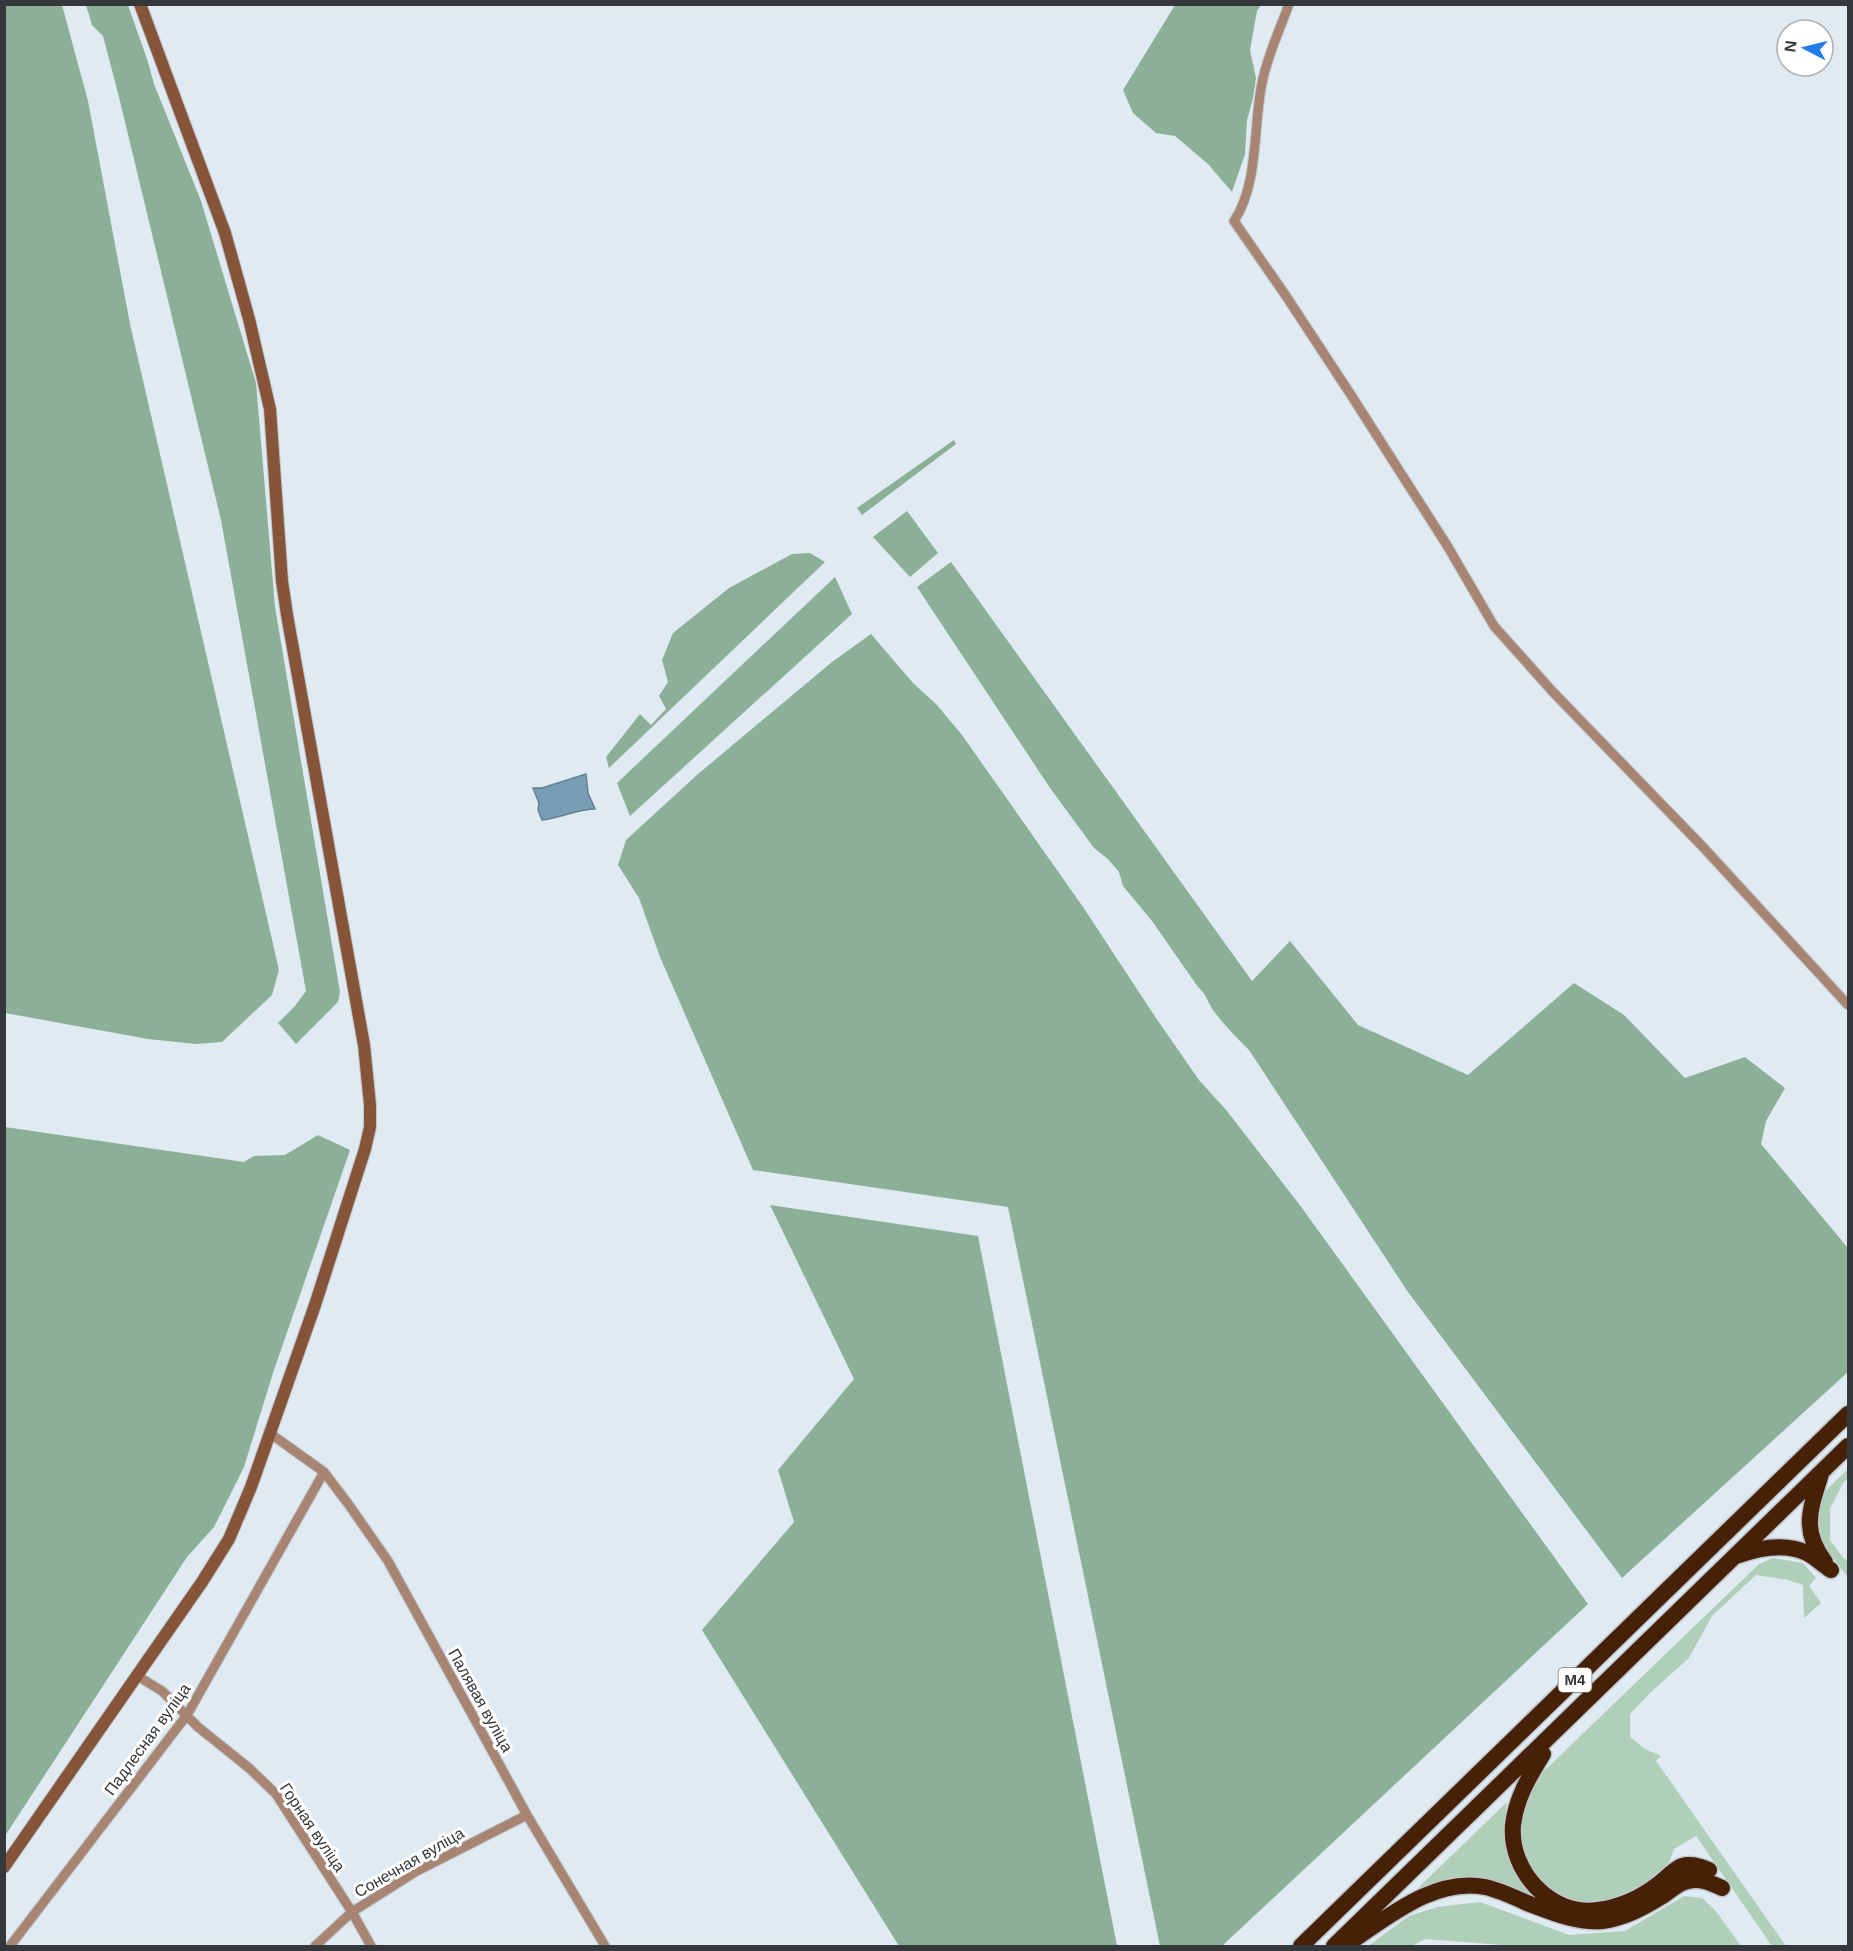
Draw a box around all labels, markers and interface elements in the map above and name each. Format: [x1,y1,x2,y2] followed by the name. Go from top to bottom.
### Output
[1775,18,1835,78] north arrow
[1781,39,1800,53] text: N
[445,1646,516,1755] street label: Палявая вуліца
[1558,1668,1592,1692] road number: М4
[101,1680,194,1798] street label: Падлесная вуліца
[277,1780,348,1875] street label: Горная вуліца
[351,1824,467,1901] street label: Сонечная вуліца

